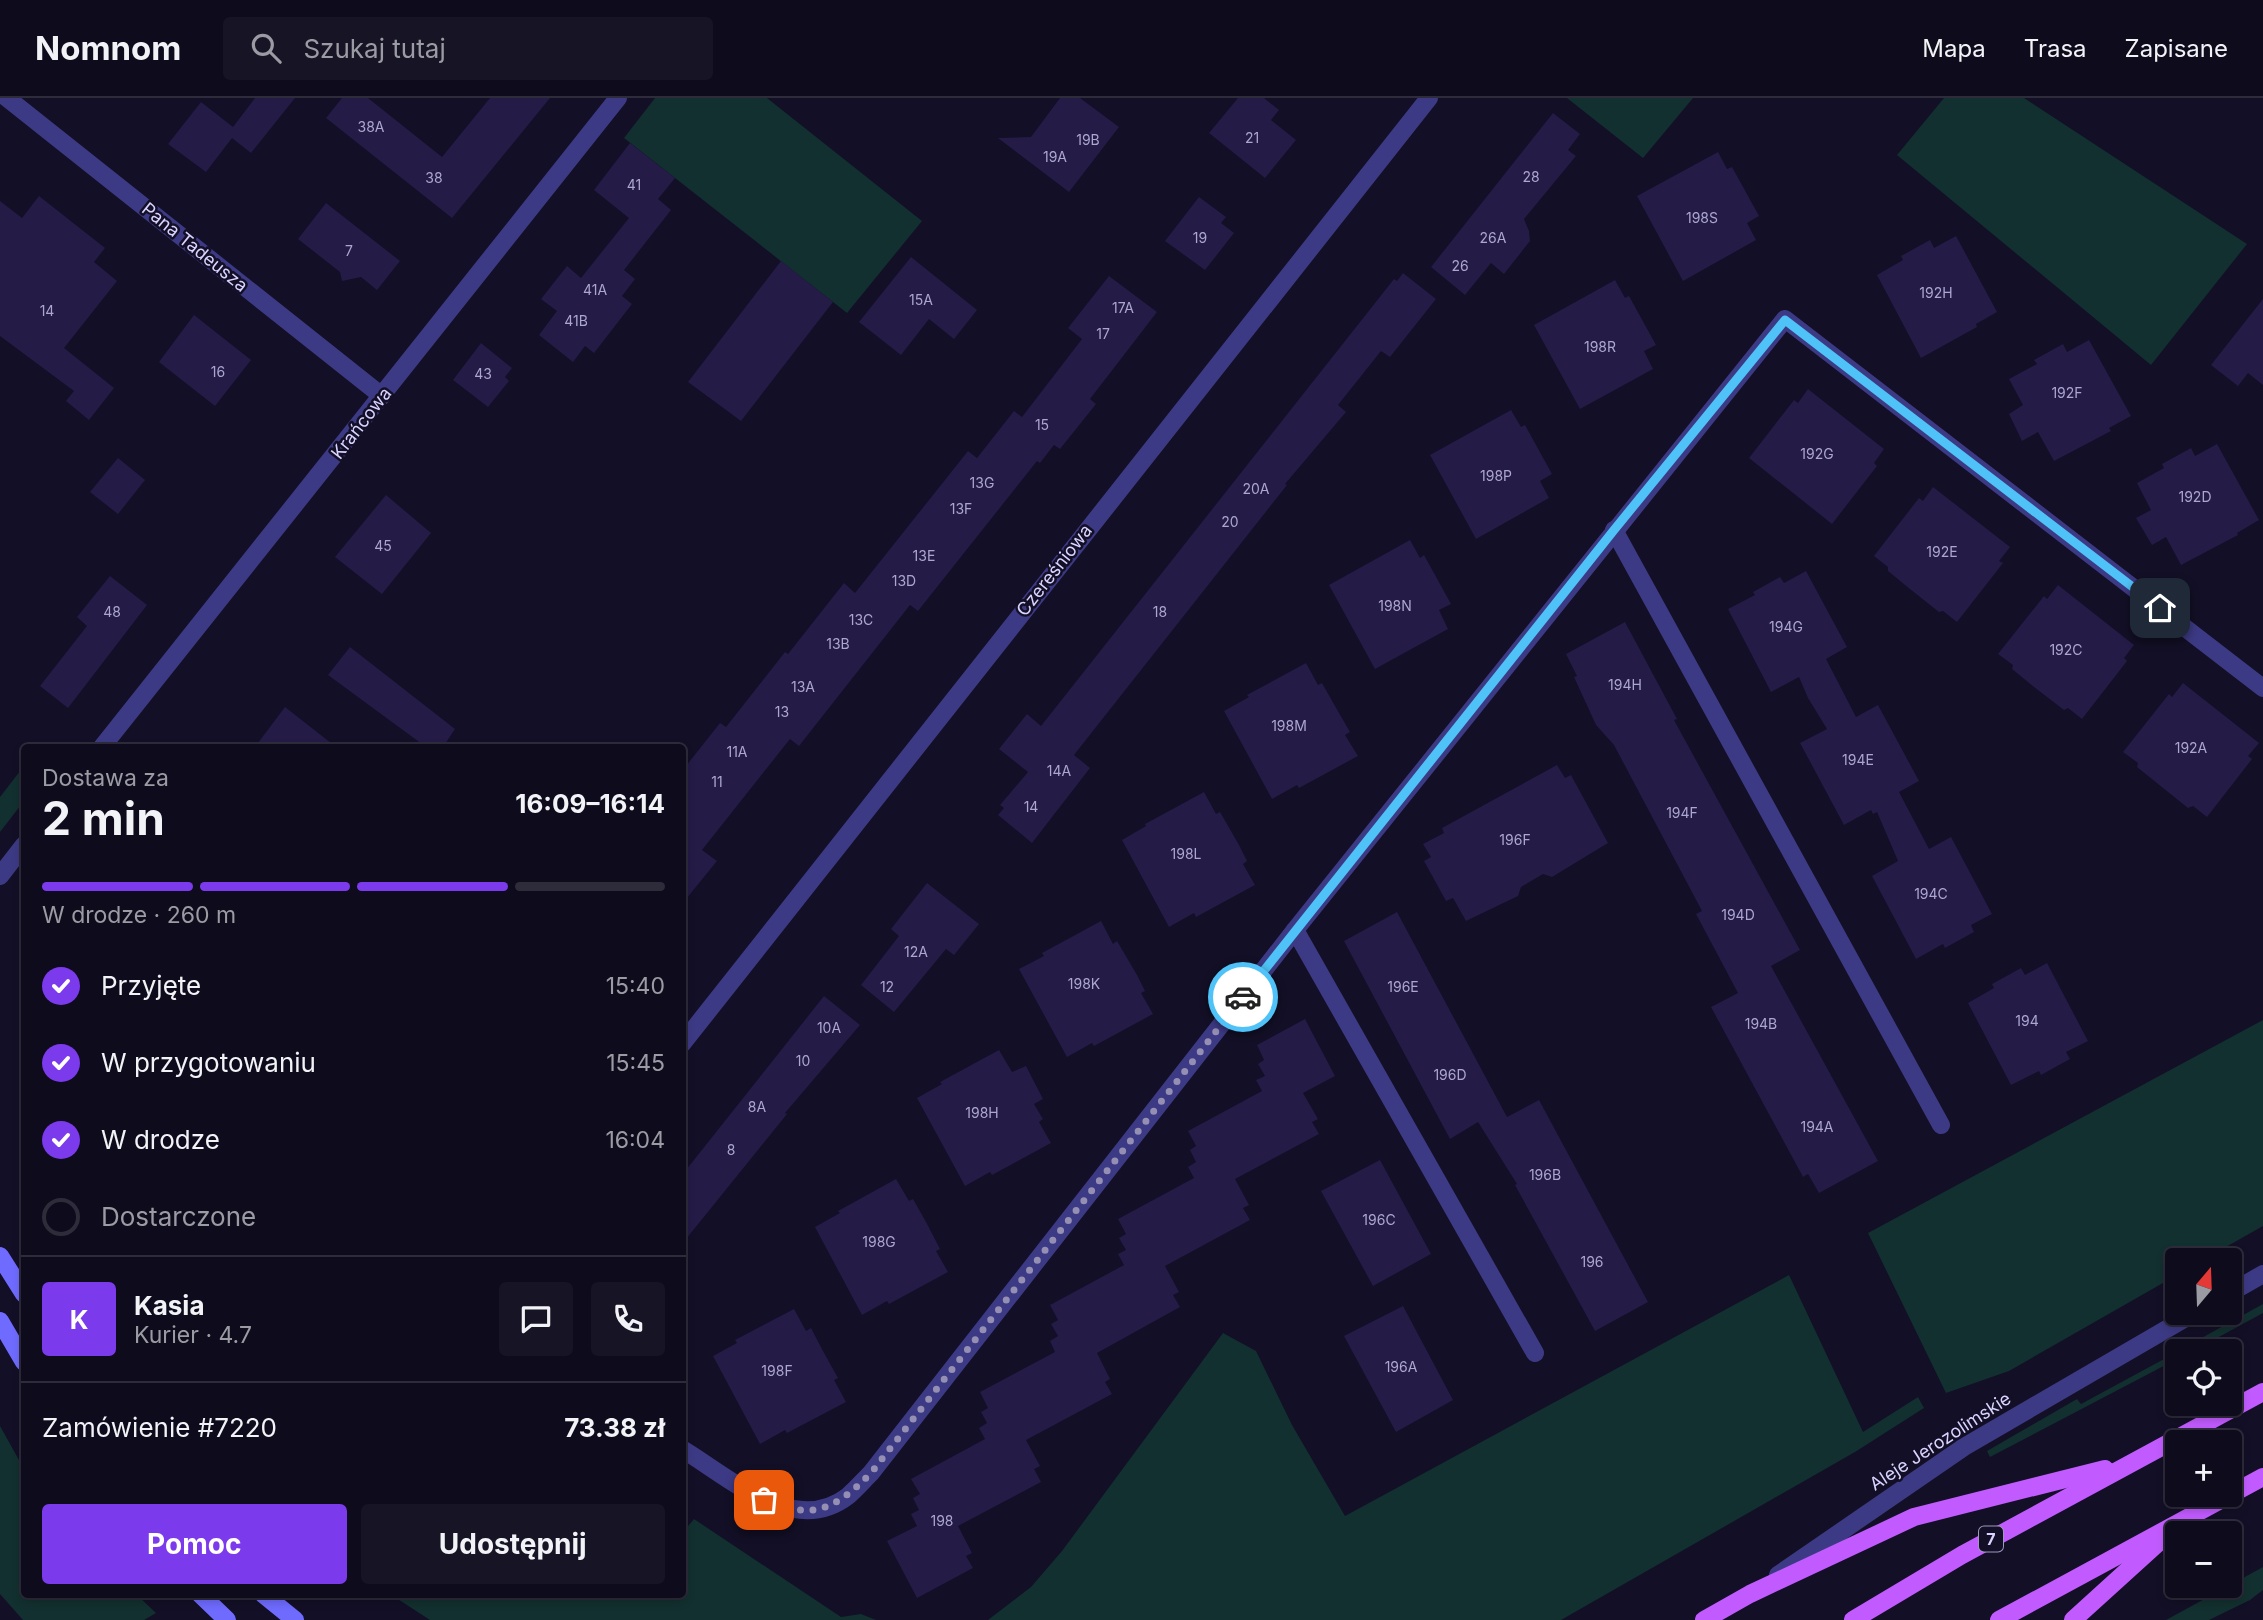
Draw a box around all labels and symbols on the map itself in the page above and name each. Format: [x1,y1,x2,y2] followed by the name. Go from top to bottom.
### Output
[358,118,385,135] house number: 38A
[1245,129,1259,146] house number: 21
[1076,131,1100,148] house number: 19B
[1043,148,1067,165] house number: 19A
[1522,168,1540,185] house number: 28
[425,169,443,186] house number: 38
[627,176,641,193] house number: 41
[138,198,252,296] street label: Pana Tadeusza
[1686,209,1718,226] house number: 198S
[1193,229,1207,246] house number: 19
[1480,229,1507,246] house number: 26A
[345,242,353,259] house number: 7
[1451,257,1469,274] house number: 26
[583,281,607,298] house number: 41A
[1919,284,1953,301] house number: 192H
[909,291,933,308] house number: 15A
[1112,299,1134,316] house number: 17A
[40,302,54,319] house number: 14
[564,312,588,329] house number: 41B
[1096,325,1110,342] house number: 17
[1584,338,1616,355] house number: 198R
[211,363,225,380] house number: 16
[474,365,492,382] house number: 43
[326,383,396,463] street label: Krańcowa
[2051,384,2083,401] house number: 192F
[1035,416,1049,433] house number: 15
[1800,445,1834,462] house number: 192G
[1480,467,1512,484] house number: 198P
[970,474,994,491] house number: 13G
[1242,480,1270,497] house number: 20A
[2178,488,2212,505] house number: 192D
[950,500,972,517] house number: 13F
[1221,513,1239,530] house number: 20
[1012,520,1096,620] street label: Czereśniowa
[374,537,392,554] house number: 45
[1926,543,1958,560] house number: 192E
[913,547,935,564] house number: 13E
[892,572,916,589] house number: 13D
[2130,578,2190,638] pin
[1378,597,1412,614] house number: 198N
[103,603,121,620] house number: 48
[1153,603,1167,620] house number: 18
[849,611,873,628] house number: 13C
[1769,618,1803,635] house number: 194G
[826,635,850,652] house number: 13B
[2049,641,2083,658] house number: 192C
[1608,676,1642,693] house number: 194H
[791,678,815,695] house number: 13A
[775,703,789,720] house number: 13
[1271,717,1307,734] house number: 198M
[2175,739,2208,756] house number: 192A
[726,743,748,760] house number: 11A
[1842,751,1874,768] house number: 194E
[1047,762,1072,779] house number: 14A
[711,773,723,790] house number: 11
[1024,798,1038,815] house number: 14
[1666,804,1698,821] house number: 194F
[1499,831,1531,848] house number: 196F
[1171,845,1202,862] house number: 198L
[1914,885,1948,902] house number: 194C
[1721,906,1755,923] house number: 194D
[904,943,928,960] house number: 12A
[1208,962,1278,1032] courier
[1068,975,1101,992] house number: 198K
[880,978,894,995] house number: 12
[1387,978,1419,995] house number: 196E
[2015,1012,2039,1029] house number: 194
[1745,1015,1777,1032] house number: 194B
[817,1019,841,1036] house number: 10A
[796,1052,810,1069] house number: 10
[1433,1066,1467,1083] house number: 196D
[748,1098,766,1115] house number: 8A
[965,1104,999,1121] house number: 198H
[1800,1118,1834,1135] house number: 194A
[727,1141,735,1158] house number: 8
[1529,1166,1561,1183] house number: 196B
[1362,1211,1396,1228] house number: 196C
[862,1233,896,1250] house number: 198G
[2165,1248,2242,1325] north arrow
[1580,1253,1604,1270] house number: 196
[1385,1358,1418,1375] house number: 196A
[761,1362,793,1379] house number: 198F
[1865,1387,2015,1495] street label: Aleje Jerozolimskie
[734,1470,794,1530] pin
[930,1512,954,1529] house number: 198
[1979,1526,2003,1552] road number: 7

